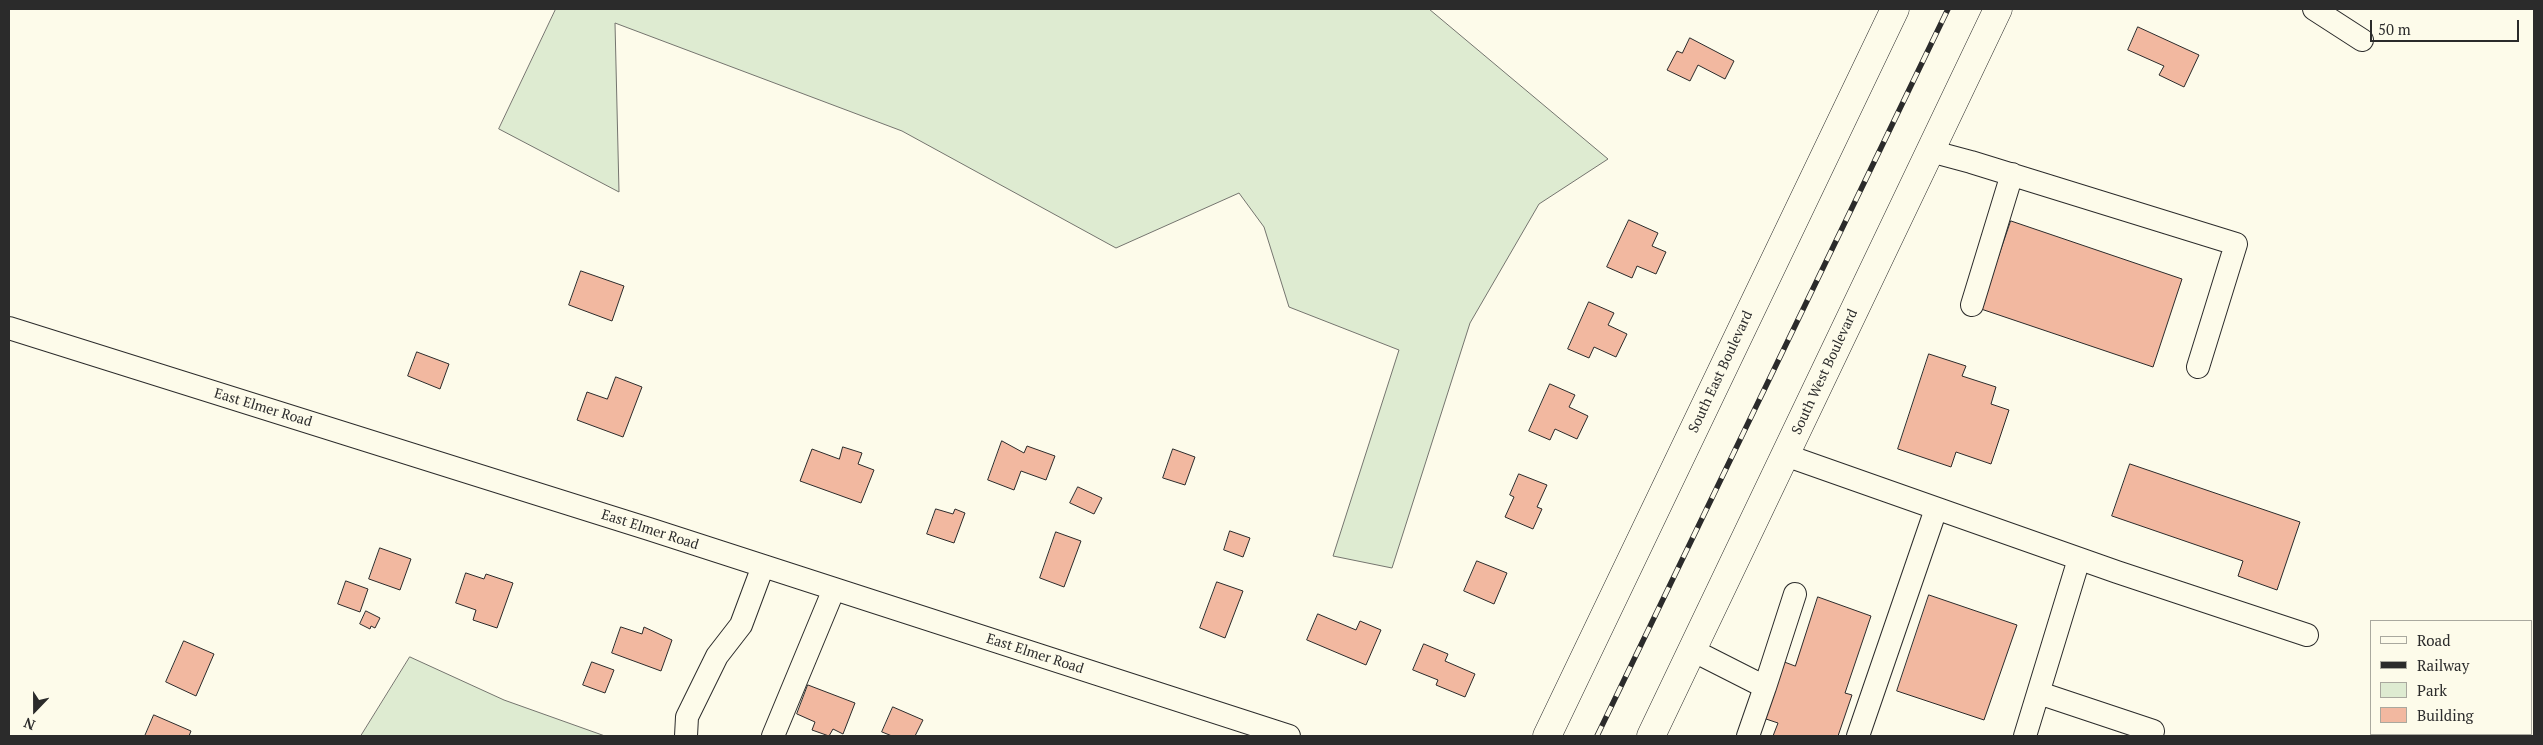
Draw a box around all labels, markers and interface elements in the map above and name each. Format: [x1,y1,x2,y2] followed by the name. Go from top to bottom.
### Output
[2373,10,2522,42] scale bar
[2378,19,2411,39] text: 50 m
[1789,307,1861,437] street label: South West Boulevard
[1685,308,1757,436] street label: South East Boulevard
[212,385,314,431] street label: East Elmer Road
[599,506,701,554] street label: East Elmer Road
[2370,620,2533,735] legend
[984,630,1086,678] street label: East Elmer Road
[2417,630,2450,650] text: Road
[2417,655,2469,675] text: Railway
[2417,680,2447,700] text: Park
[10,685,60,735] north arrow
[2417,705,2474,725] text: Building
[21,714,38,735] text: N

